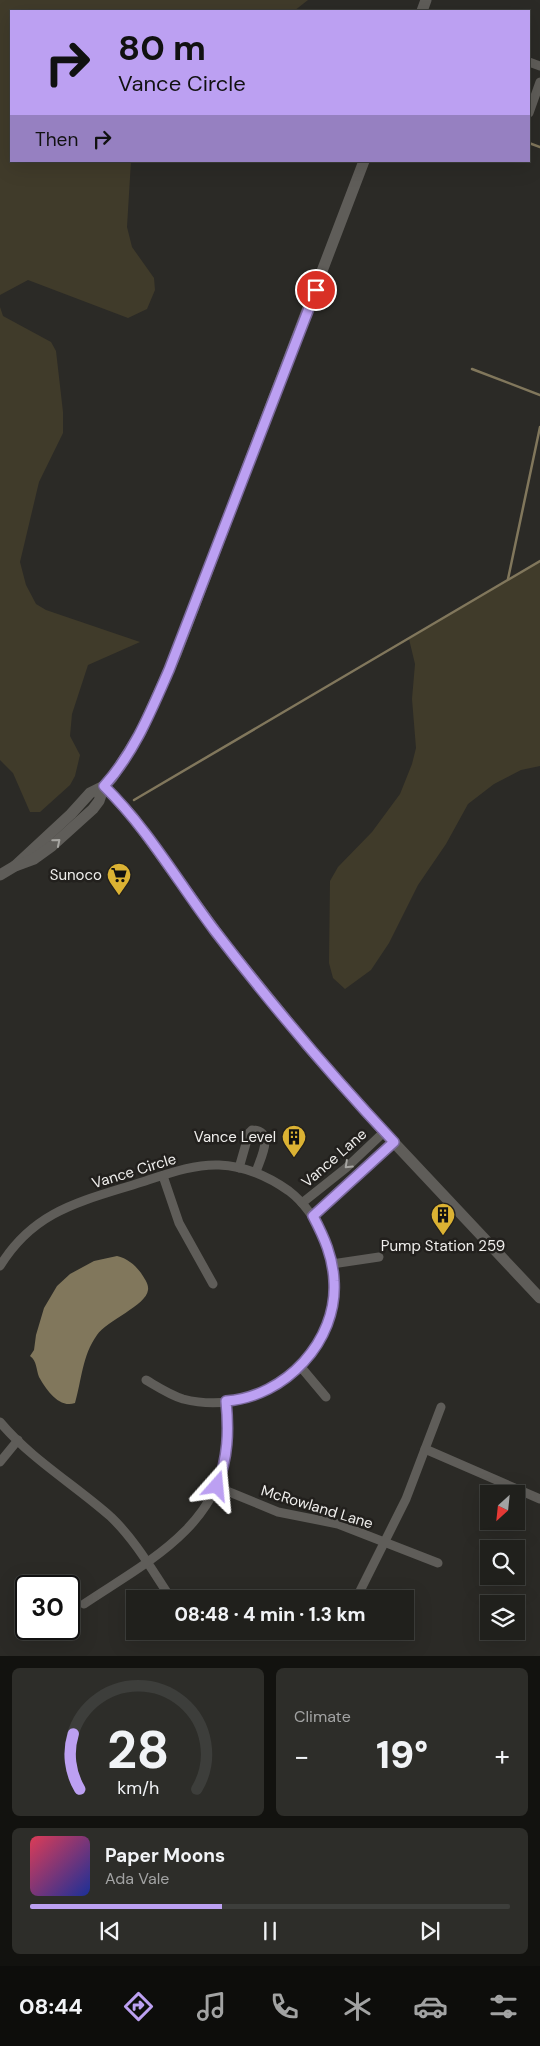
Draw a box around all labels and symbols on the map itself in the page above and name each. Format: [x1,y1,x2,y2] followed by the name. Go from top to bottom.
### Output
[295,269,337,311] pin
[51,839,60,848] one-way arrow
[106,862,132,896] supermarket icon: Sunoco
[50,865,102,885] place label: Sunoco
[281,1124,307,1158] building icon: Vance Level
[297,1124,371,1192] street label: Vance Lane
[194,1127,276,1147] place label: Vance Level
[89,1149,179,1193] street label: Vance Circle
[345,1160,354,1169] one-way arrow
[430,1202,456,1236] building icon: Pump Station 259
[381,1236,505,1256] place label: Pump Station 259
[190,1459,242,1511] position arrow
[258,1480,376,1534] street label: McRowland Lane
[480,1485,525,1530] north arrow
[15,1575,80,1640] speed limit sign: 30

